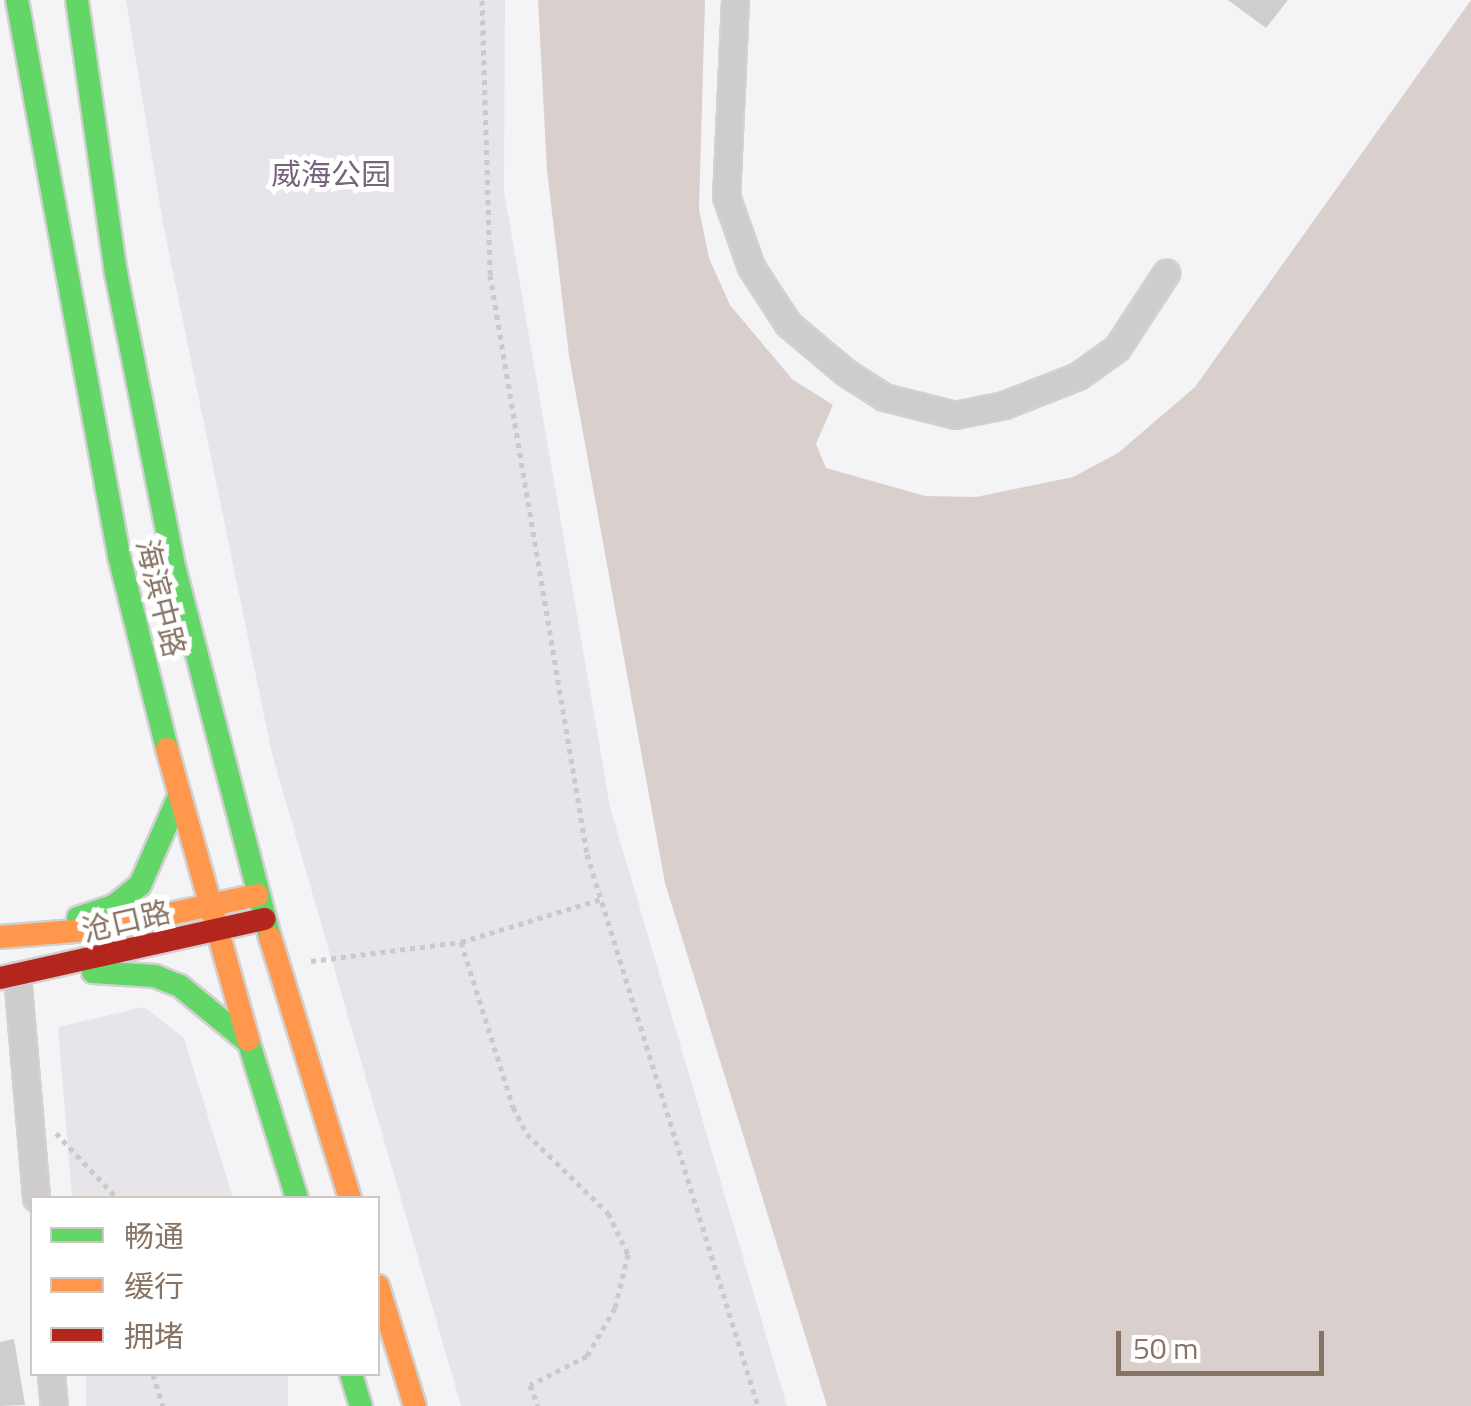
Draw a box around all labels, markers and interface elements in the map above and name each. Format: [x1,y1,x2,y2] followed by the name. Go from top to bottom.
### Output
[271,156,391,192] park label: 威海公园
[129,535,193,661] street label: 海滨中路
[78,893,174,949] street label: 沧口路
[30,1196,380,1376] legend
[124,1213,184,1259] text: 畅通
[124,1263,184,1309] text: 缓行
[1121,1311,1328,1373] scale bar
[124,1313,184,1359] text: 拥堵
[1133,1325,1198,1371] text: 50 m

